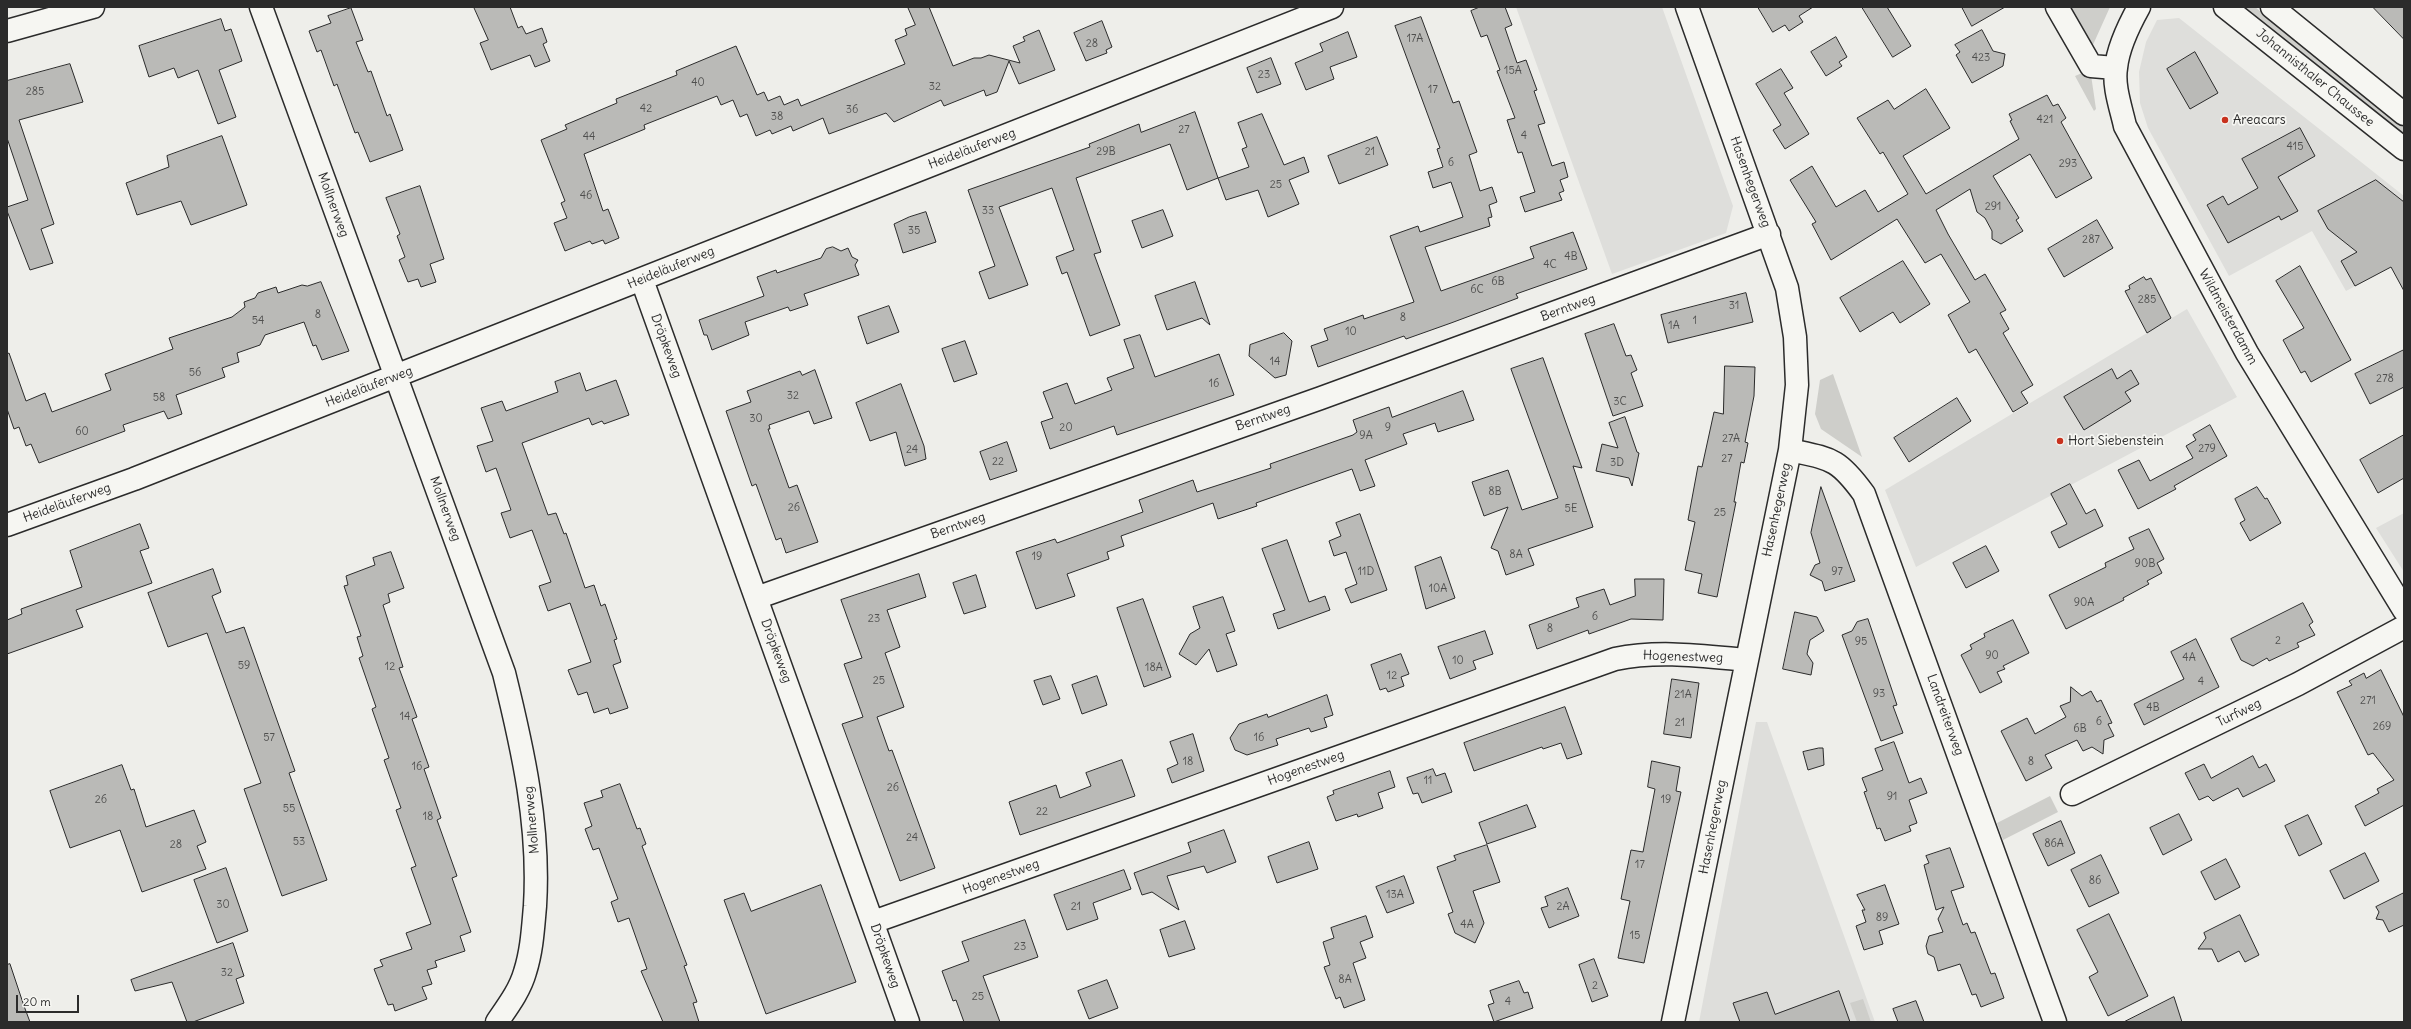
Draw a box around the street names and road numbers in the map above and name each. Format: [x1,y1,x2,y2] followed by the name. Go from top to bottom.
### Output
[2253,26,2377,130] street label: Johannisthaler Chaussee
[926,125,1018,173] street label: Heideläuferweg
[1726,134,1774,230] street label: Hasenhegerweg
[314,170,352,240] street label: Mollnerweg
[625,243,717,293] street label: Heideläuferweg
[2195,267,2261,367] street label: Wildmeisterdamm
[1539,291,1597,325] street label: Berntweg
[647,312,685,380] street label: Dröpkeweg
[323,363,415,411] street label: Heideläuferweg
[1233,401,1293,435] street label: Berntweg
[1759,462,1795,558] street label: Hasenhegerweg
[426,474,464,544] street label: Mollnerweg
[21,480,113,526] street label: Heideläuferweg
[928,509,988,543] street label: Berntweg
[757,617,795,685] street label: Dröpkeweg
[1643,648,1723,666] street label: Hogenestweg
[1923,672,1967,758] street label: Landreiterweg
[2214,696,2264,730] street label: Turfweg
[1266,747,1346,789] street label: Hogenestweg
[1696,779,1730,875] street label: Hasenhegerweg
[521,786,543,854] street label: Mollnerweg
[961,856,1041,898] street label: Hogenestweg
[867,922,903,990] street label: Dröpkeweg

